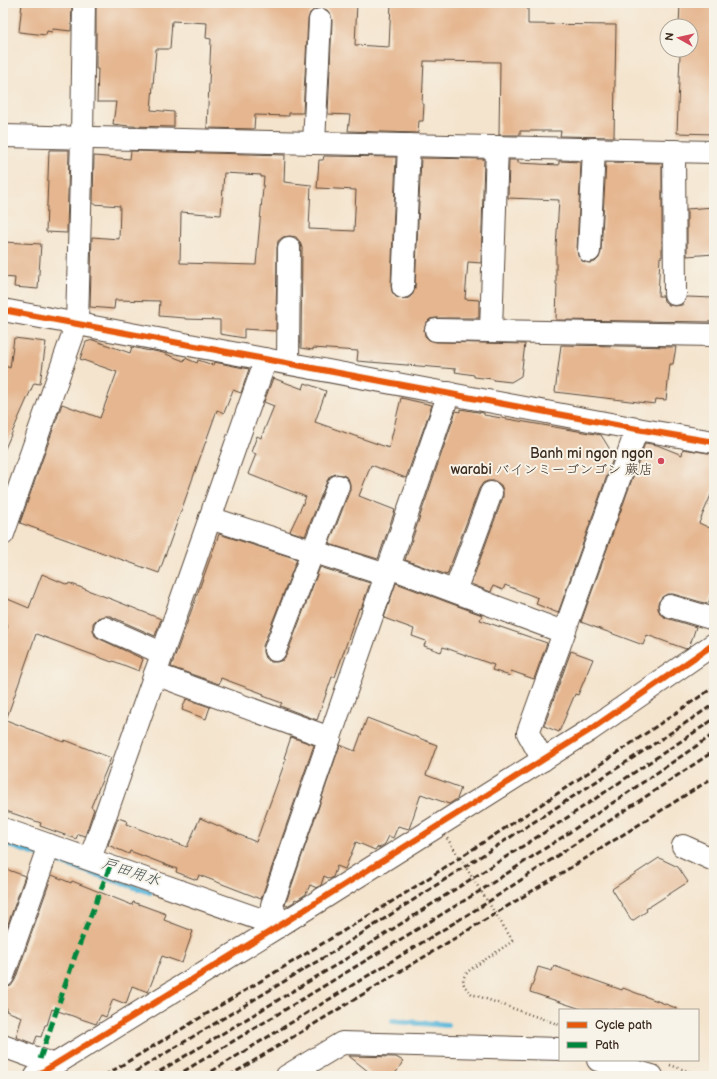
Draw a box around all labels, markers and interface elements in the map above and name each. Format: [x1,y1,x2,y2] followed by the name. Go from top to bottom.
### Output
[659,18,699,58] north arrow
[663,32,677,42] text: N
[451,445,653,478] place label: Banh mi ngon ngon warabi バインミーゴンゴン 蕨店
[656,456,666,466] marker: Banh mi ngon ngon warabi バインミーゴンゴン 蕨店
[100,854,162,890] water label: 戸田用水
[559,1009,699,1061] legend
[595,1018,652,1033] text: Cycle path
[595,1038,620,1053] text: Path

